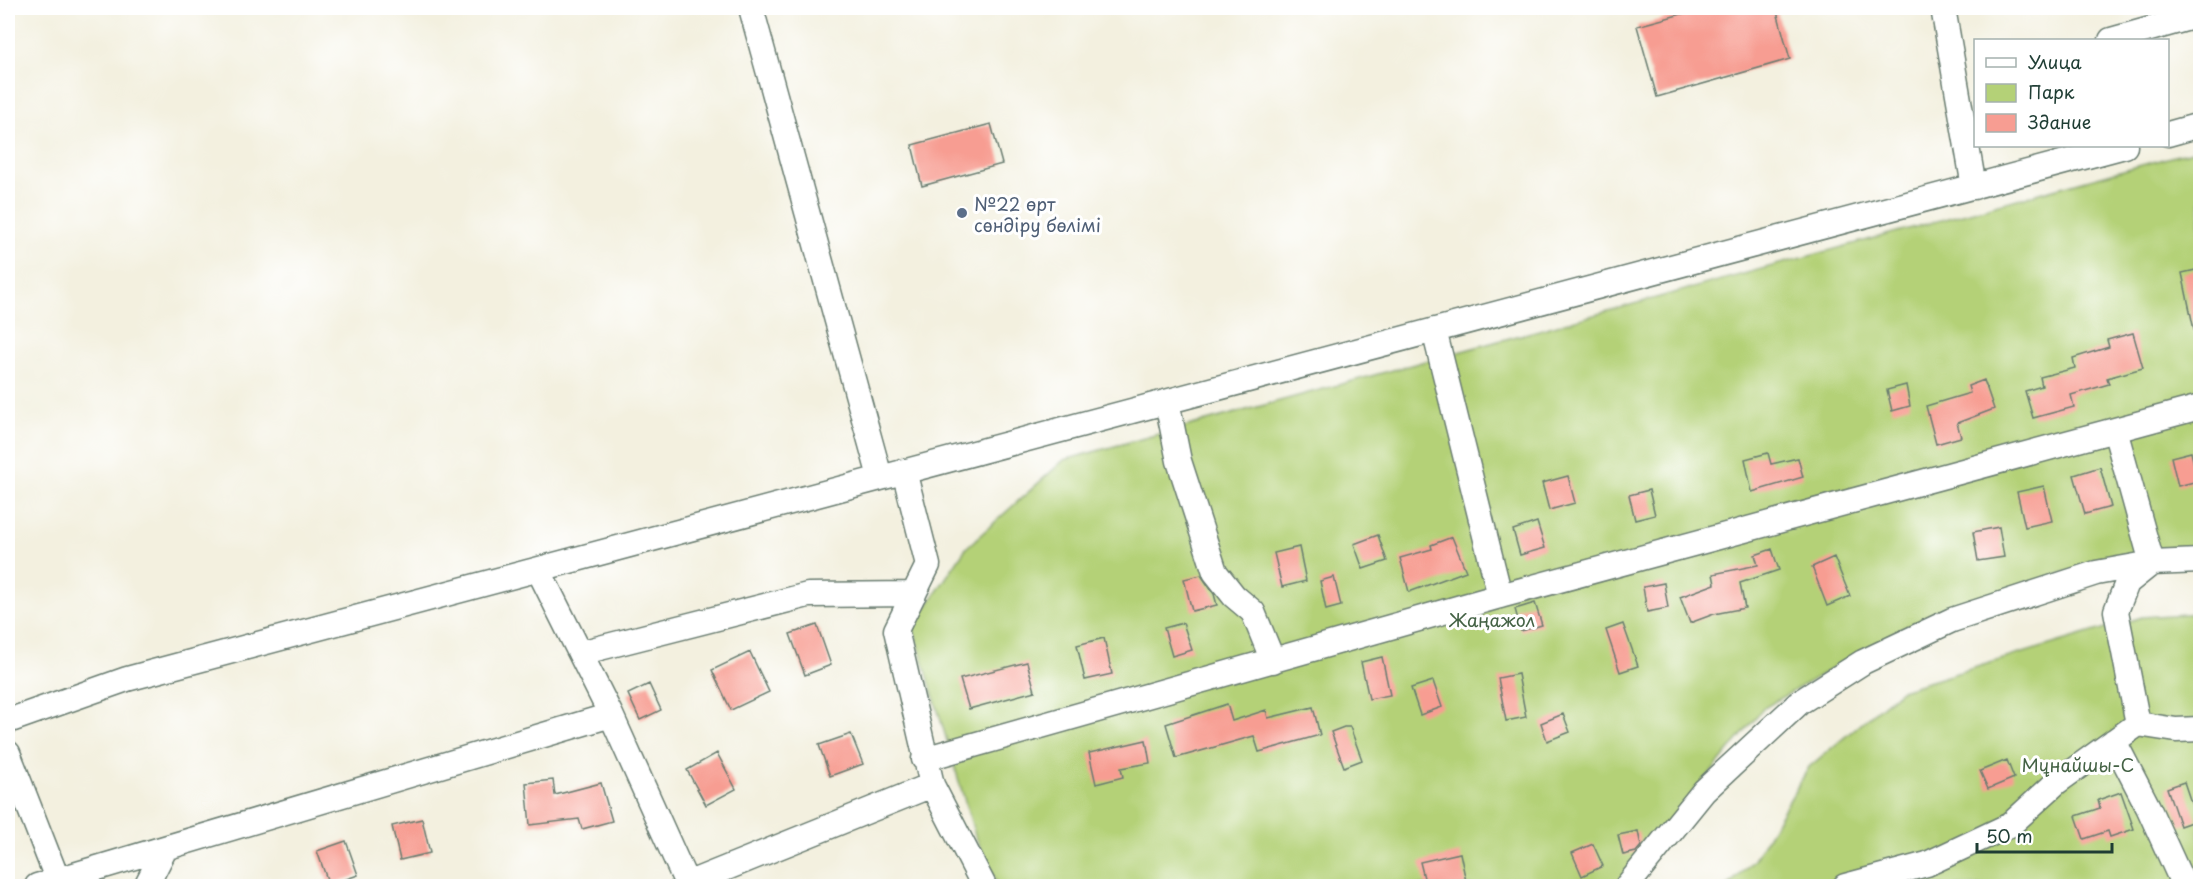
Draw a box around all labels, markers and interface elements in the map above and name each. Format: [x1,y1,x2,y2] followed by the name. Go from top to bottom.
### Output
[1974,39,2169,147] legend
[2028,48,2082,75] text: Улица
[2028,78,2075,105] text: Парк
[2028,108,2091,135] text: Здание
[974,190,1101,238] place label: №22 өрт сөндіру бөлімі
[955,206,969,220] marker: №22 өрт сөндіру бөлімі
[1448,606,1535,633] park label: Жаңажол
[2022,751,2134,778] park label: Мұнайшы-С
[1977,816,2112,854] scale bar
[1986,822,2033,849] text: 50 m

